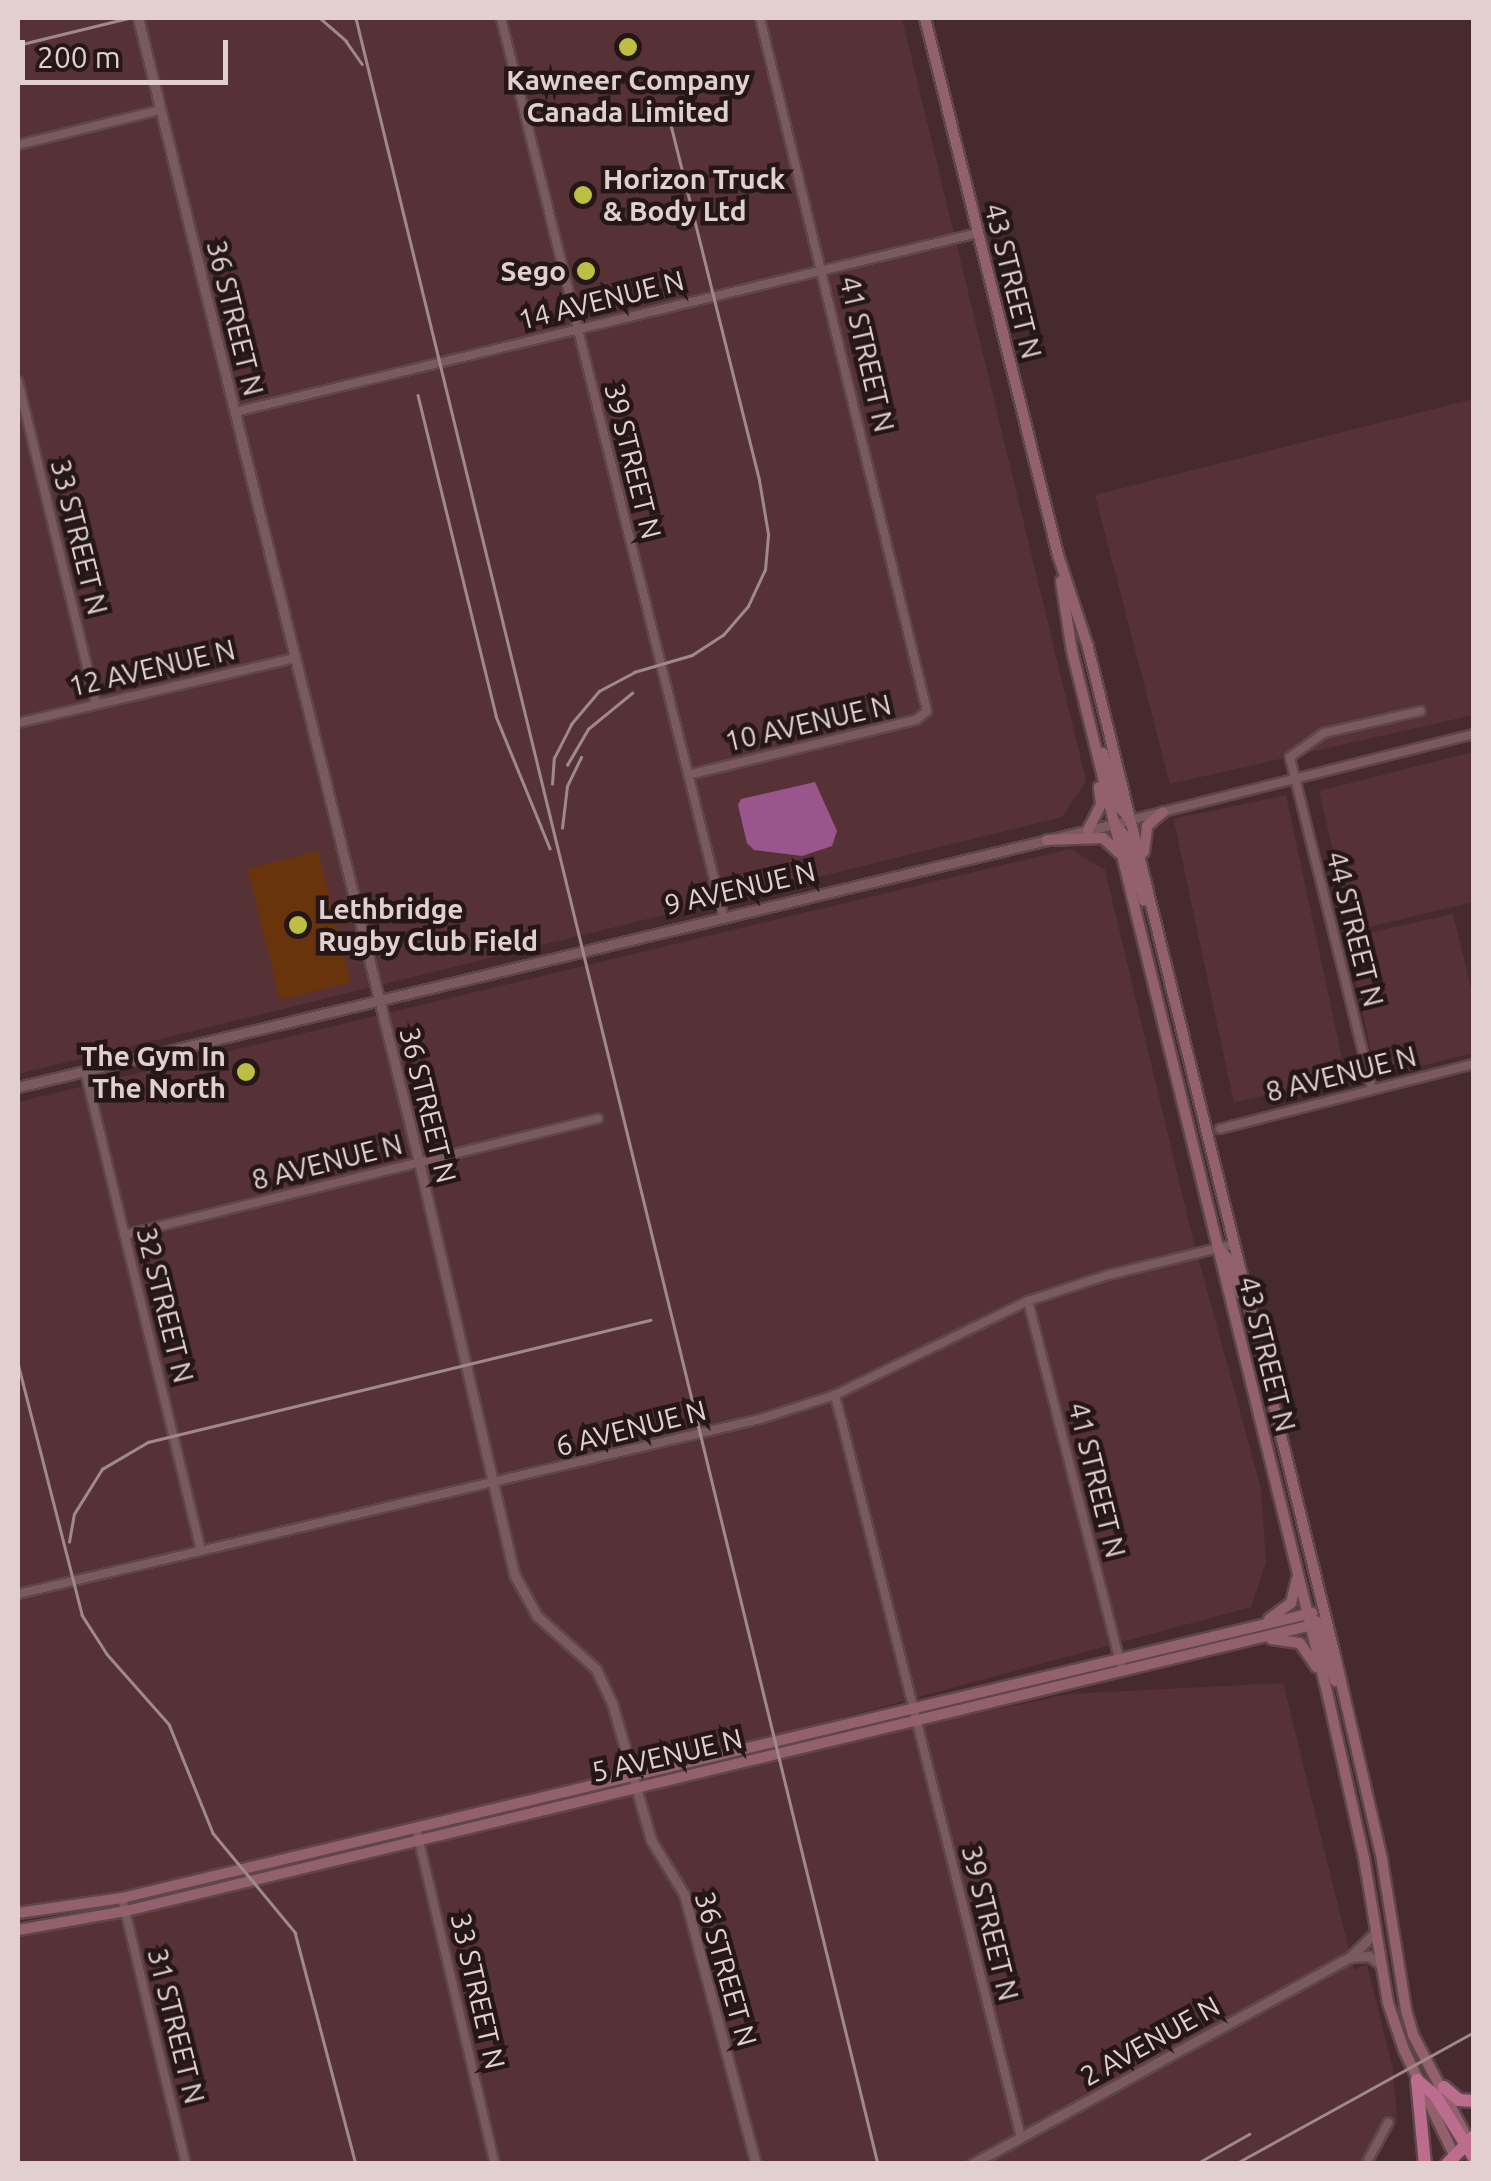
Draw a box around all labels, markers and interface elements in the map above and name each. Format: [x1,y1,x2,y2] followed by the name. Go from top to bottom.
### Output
[25,20,232,82] scale bar
[617,36,639,58] marker: Kawneer Company Canada Limited
[37,40,121,74] text: 200 m
[506,63,750,129] place label: Kawneer Company Canada Limited
[603,162,785,228] place label: Horizon Truck & Body Ltd
[572,184,594,206] marker: Horizon Truck & Body Ltd
[977,200,1049,362] street label: 43 STREET N
[199,237,271,399] street label: 36 STREET N
[501,254,566,288] place label: Sego
[575,260,597,282] marker: Sego
[515,263,687,337] street label: 14 AVENUE N
[833,273,901,435] street label: 41 STREET N
[597,380,669,542] street label: 39 STREET N
[43,456,115,618] street label: 33 STREET N
[66,633,238,703] street label: 12 AVENUE N
[722,688,894,758] street label: 10 AVENUE N
[1319,848,1391,1010] street label: 44 STREET N
[661,854,819,922] street label: 9 AVENUE N
[318,892,538,958] place label: Lethbridge Rugby Club Field
[287,914,309,936] marker: Lethbridge Rugby Club Field
[392,1024,464,1186] street label: 36 STREET N
[81,1039,226,1105] place label: The Gym In The North
[1262,1039,1420,1109] street label: 8 AVENUE N
[235,1061,257,1083] marker: The Gym In The North
[248,1127,406,1197] street label: 8 AVENUE N
[129,1224,201,1386] street label: 32 STREET N
[1231,1273,1303,1435] street label: 43 STREET N
[552,1393,710,1463] street label: 6 AVENUE N
[1061,1399,1133,1561] street label: 41 STREET N
[588,1721,746,1789] street label: 5 AVENUE N
[954,1842,1026,2004] street label: 39 STREET N
[688,1888,764,2050] street label: 36 STREET N
[444,1910,512,2072] street label: 33 STREET N
[140,1945,212,2107] street label: 31 STREET N
[1075,1989,1225,2093] street label: 2 AVENUE N

